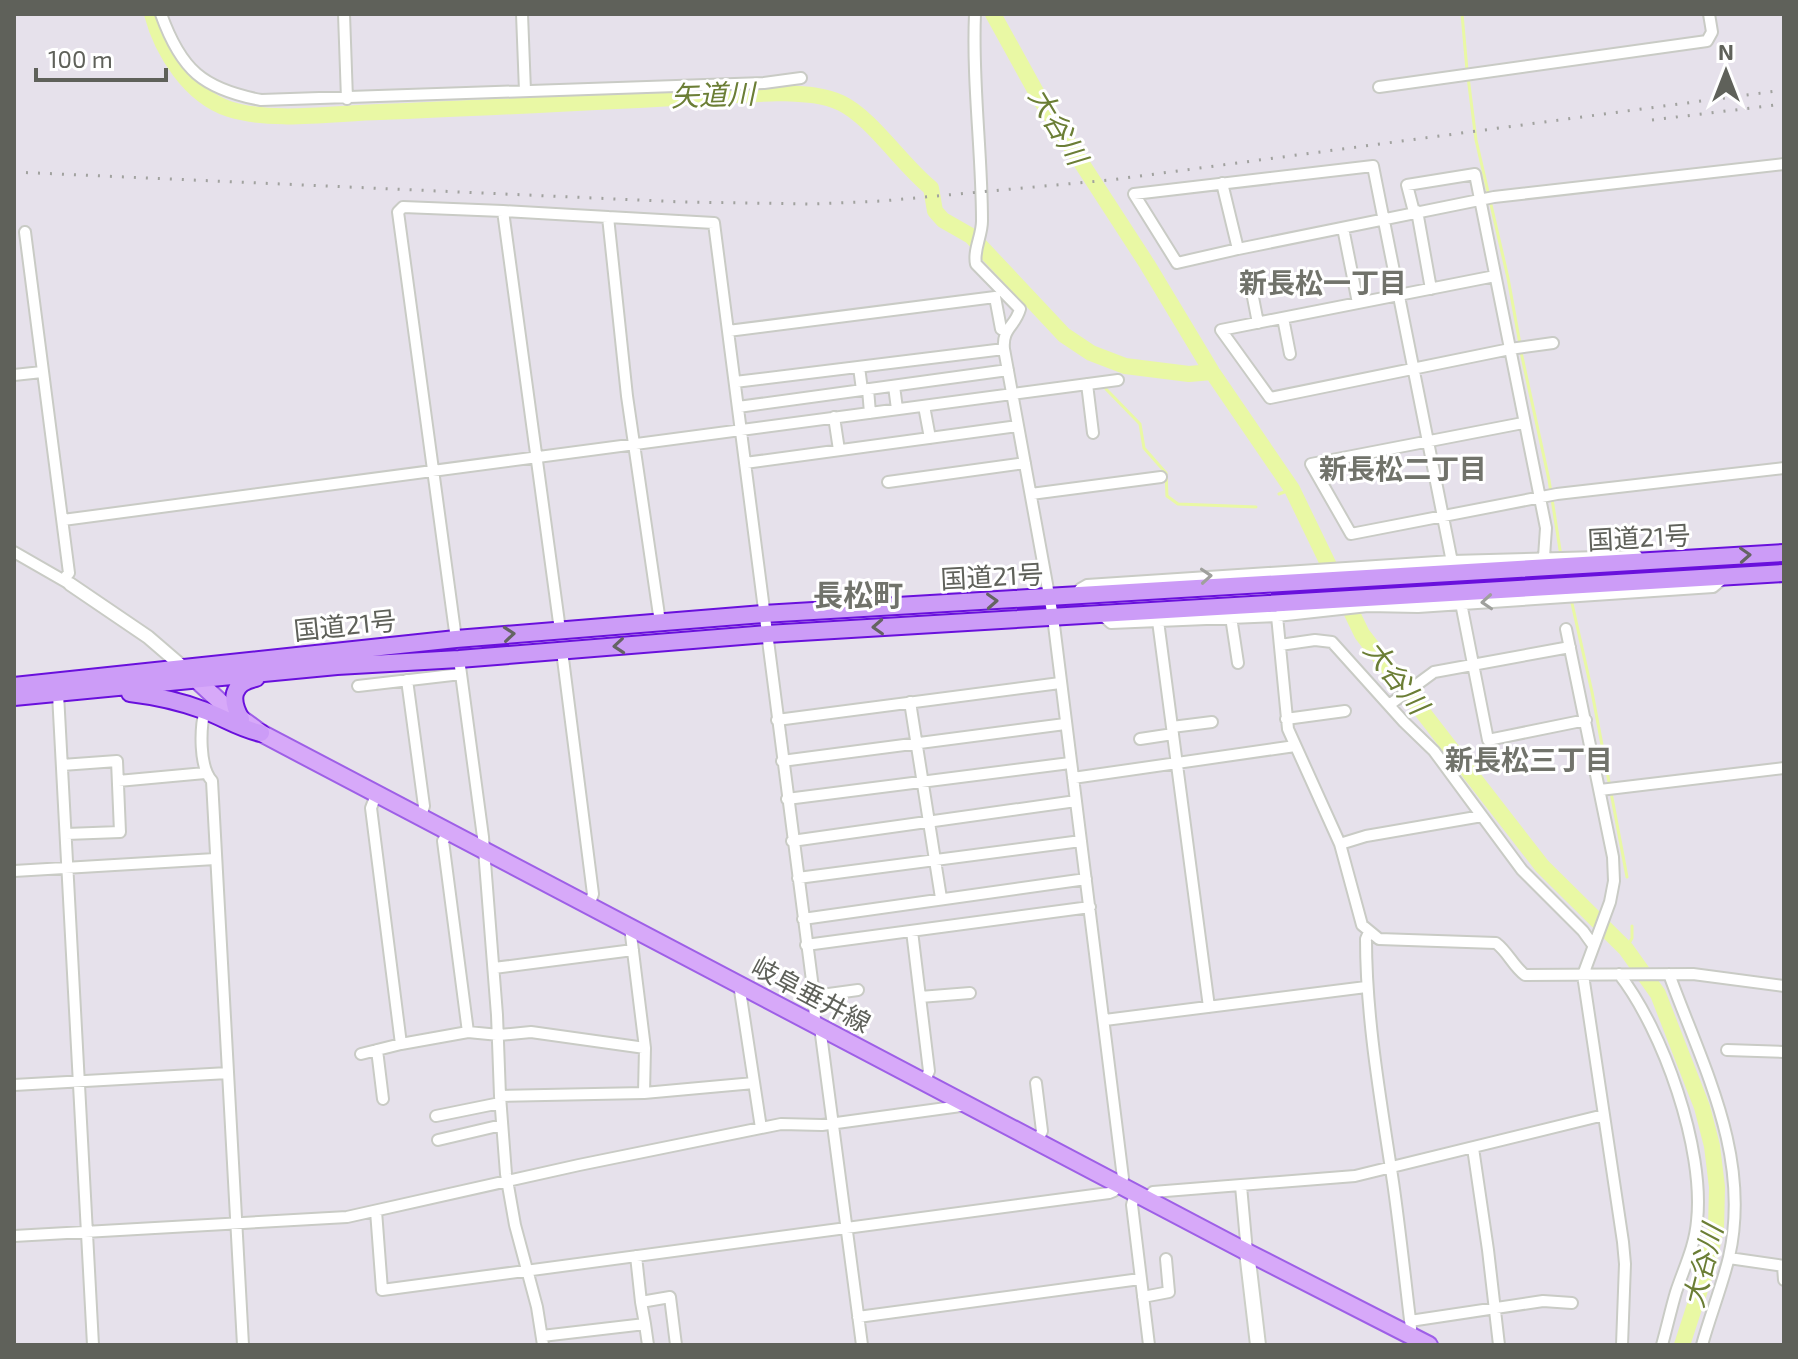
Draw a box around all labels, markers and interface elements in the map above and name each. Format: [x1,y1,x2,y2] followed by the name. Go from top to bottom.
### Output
[36,32,166,82] scale bar
[1686,32,1766,112] north arrow
[1718,38,1734,64] text: N
[48,44,113,73] text: 100 m
[670,75,759,112] water label: 矢道川
[1023,81,1097,173] water label: 大谷川
[1239,265,1407,299] district label: 新長松一丁目
[1319,451,1487,485] district label: 新長松二丁目
[1587,518,1691,555] street label: 国道21号
[1739,547,1752,564] one-way arrow
[940,557,1044,594] street label: 国道21号
[1200,568,1213,585] one-way arrow
[813,576,903,612] district label: 長松町
[986,593,999,610] one-way arrow
[1480,593,1493,610] one-way arrow
[292,604,398,645] street label: 国道21号
[871,618,884,635] one-way arrow
[503,626,516,643] one-way arrow
[1358,633,1438,722] water label: 大谷川
[612,637,625,654] one-way arrow
[1445,742,1613,776] district label: 新長松三丁目
[747,949,876,1038] street label: 岐阜垂井線
[1675,1218,1729,1311] water label: 大谷川

